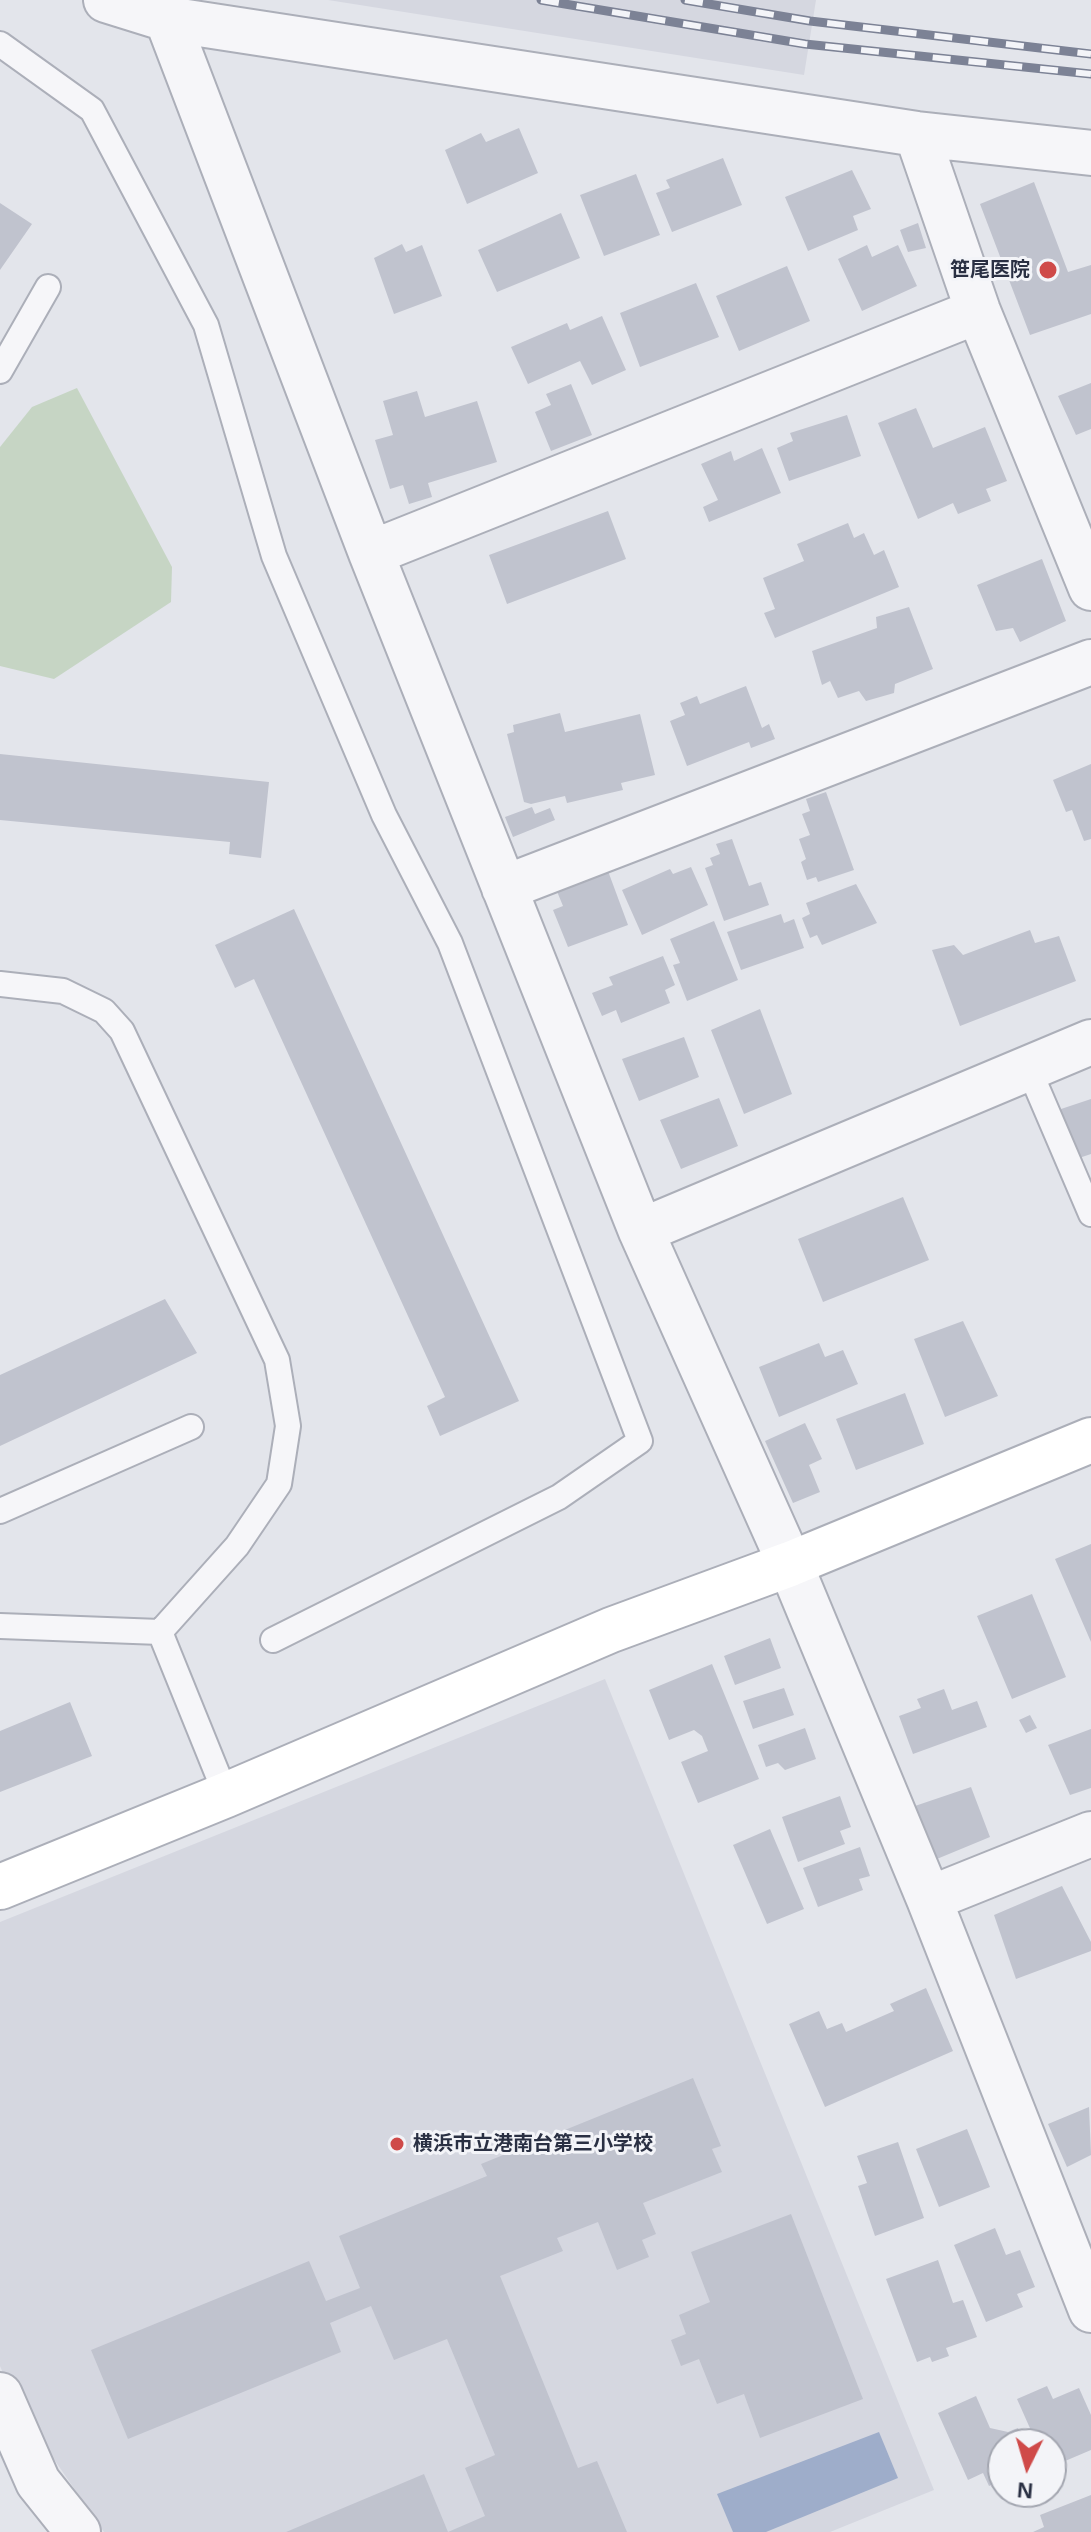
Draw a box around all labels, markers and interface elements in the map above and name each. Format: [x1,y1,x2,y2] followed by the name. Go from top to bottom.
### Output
[950,258,1030,282] place label: 笹尾医院
[1037,259,1059,281] marker: 笹尾医院
[413,2132,653,2156] place label: 横浜市立港南台第三小学校
[388,2135,406,2153] marker: 横浜市立港南台第三小学校
[987,2428,1067,2508] north arrow
[1016,2477,1034,2504] text: N

